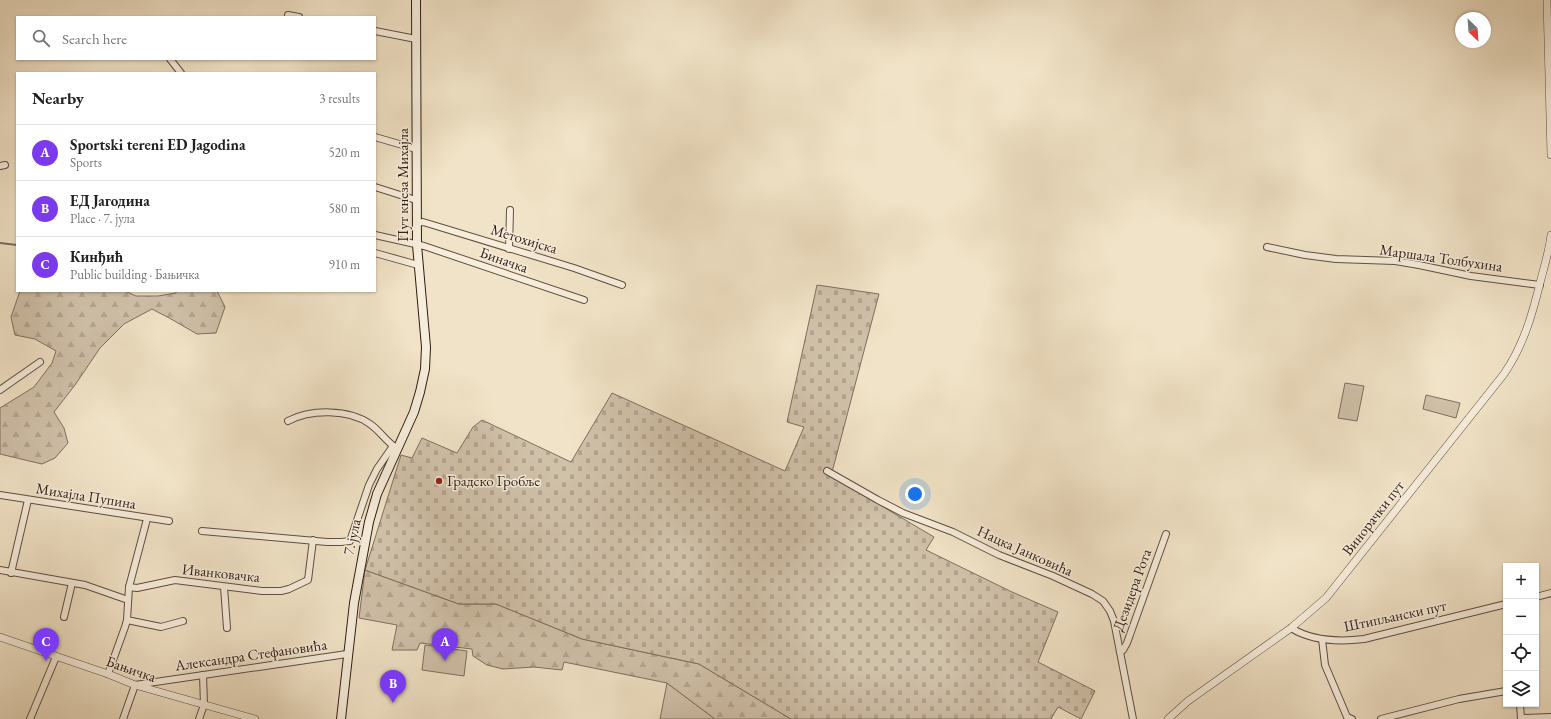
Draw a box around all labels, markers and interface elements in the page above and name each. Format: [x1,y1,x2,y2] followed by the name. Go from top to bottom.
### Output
[1455,12,1491,48] north arrow
[16,16,376,60] search box
[30,27,52,49] icon: search
[62,29,127,48] text: Search here
[32,87,84,109] text: Nearby
[319,90,360,107] text: 3 results
[393,128,412,242] street label: Пут кнеза Михајла
[70,135,246,154] text: Sportski tereni ED Jagodina
[40,144,50,161] text: A
[329,144,360,161] text: 520 m
[70,154,102,171] text: Sports
[70,191,150,210] text: ЕД Јагодина
[41,200,49,217] text: B
[329,200,360,217] text: 580 m
[70,210,135,227] text: Place · 7. јула
[489,219,560,258] street label: Метохијска
[1378,239,1504,276] street label: Маршала Толбухина
[477,242,531,277] street label: Биначка
[70,247,123,266] text: Кинђић
[40,256,50,273] text: C
[329,256,360,273] text: 910 m
[70,266,200,283] text: Public building · Бањичка
[447,471,540,490] place label: Градско Гробље
[434,476,444,486] marker: Градско Гробље
[1337,476,1408,559] street label: Винорачки пут
[35,478,138,513] street label: Михајла Пупина
[905,484,925,504] your location
[338,517,365,557] street label: 7. јула
[974,521,1076,580] street label: Нацка Јанковића
[1108,546,1155,634] street label: Дезидера Рота
[181,559,261,586] street label: Иванковачка
[1503,563,1539,707] map controls
[1503,563,1539,599] button: +
[1342,595,1448,636] street label: Штипљански пут
[1503,599,1539,635] button: −
[33,628,59,661] pin: C
[432,628,458,661] pin: A
[173,634,328,675] street label: Александра Стефановића
[1503,635,1539,671] button: locate
[104,651,159,686] street label: Бањичка
[380,670,406,703] pin: B
[1503,671,1539,707] button: layers

